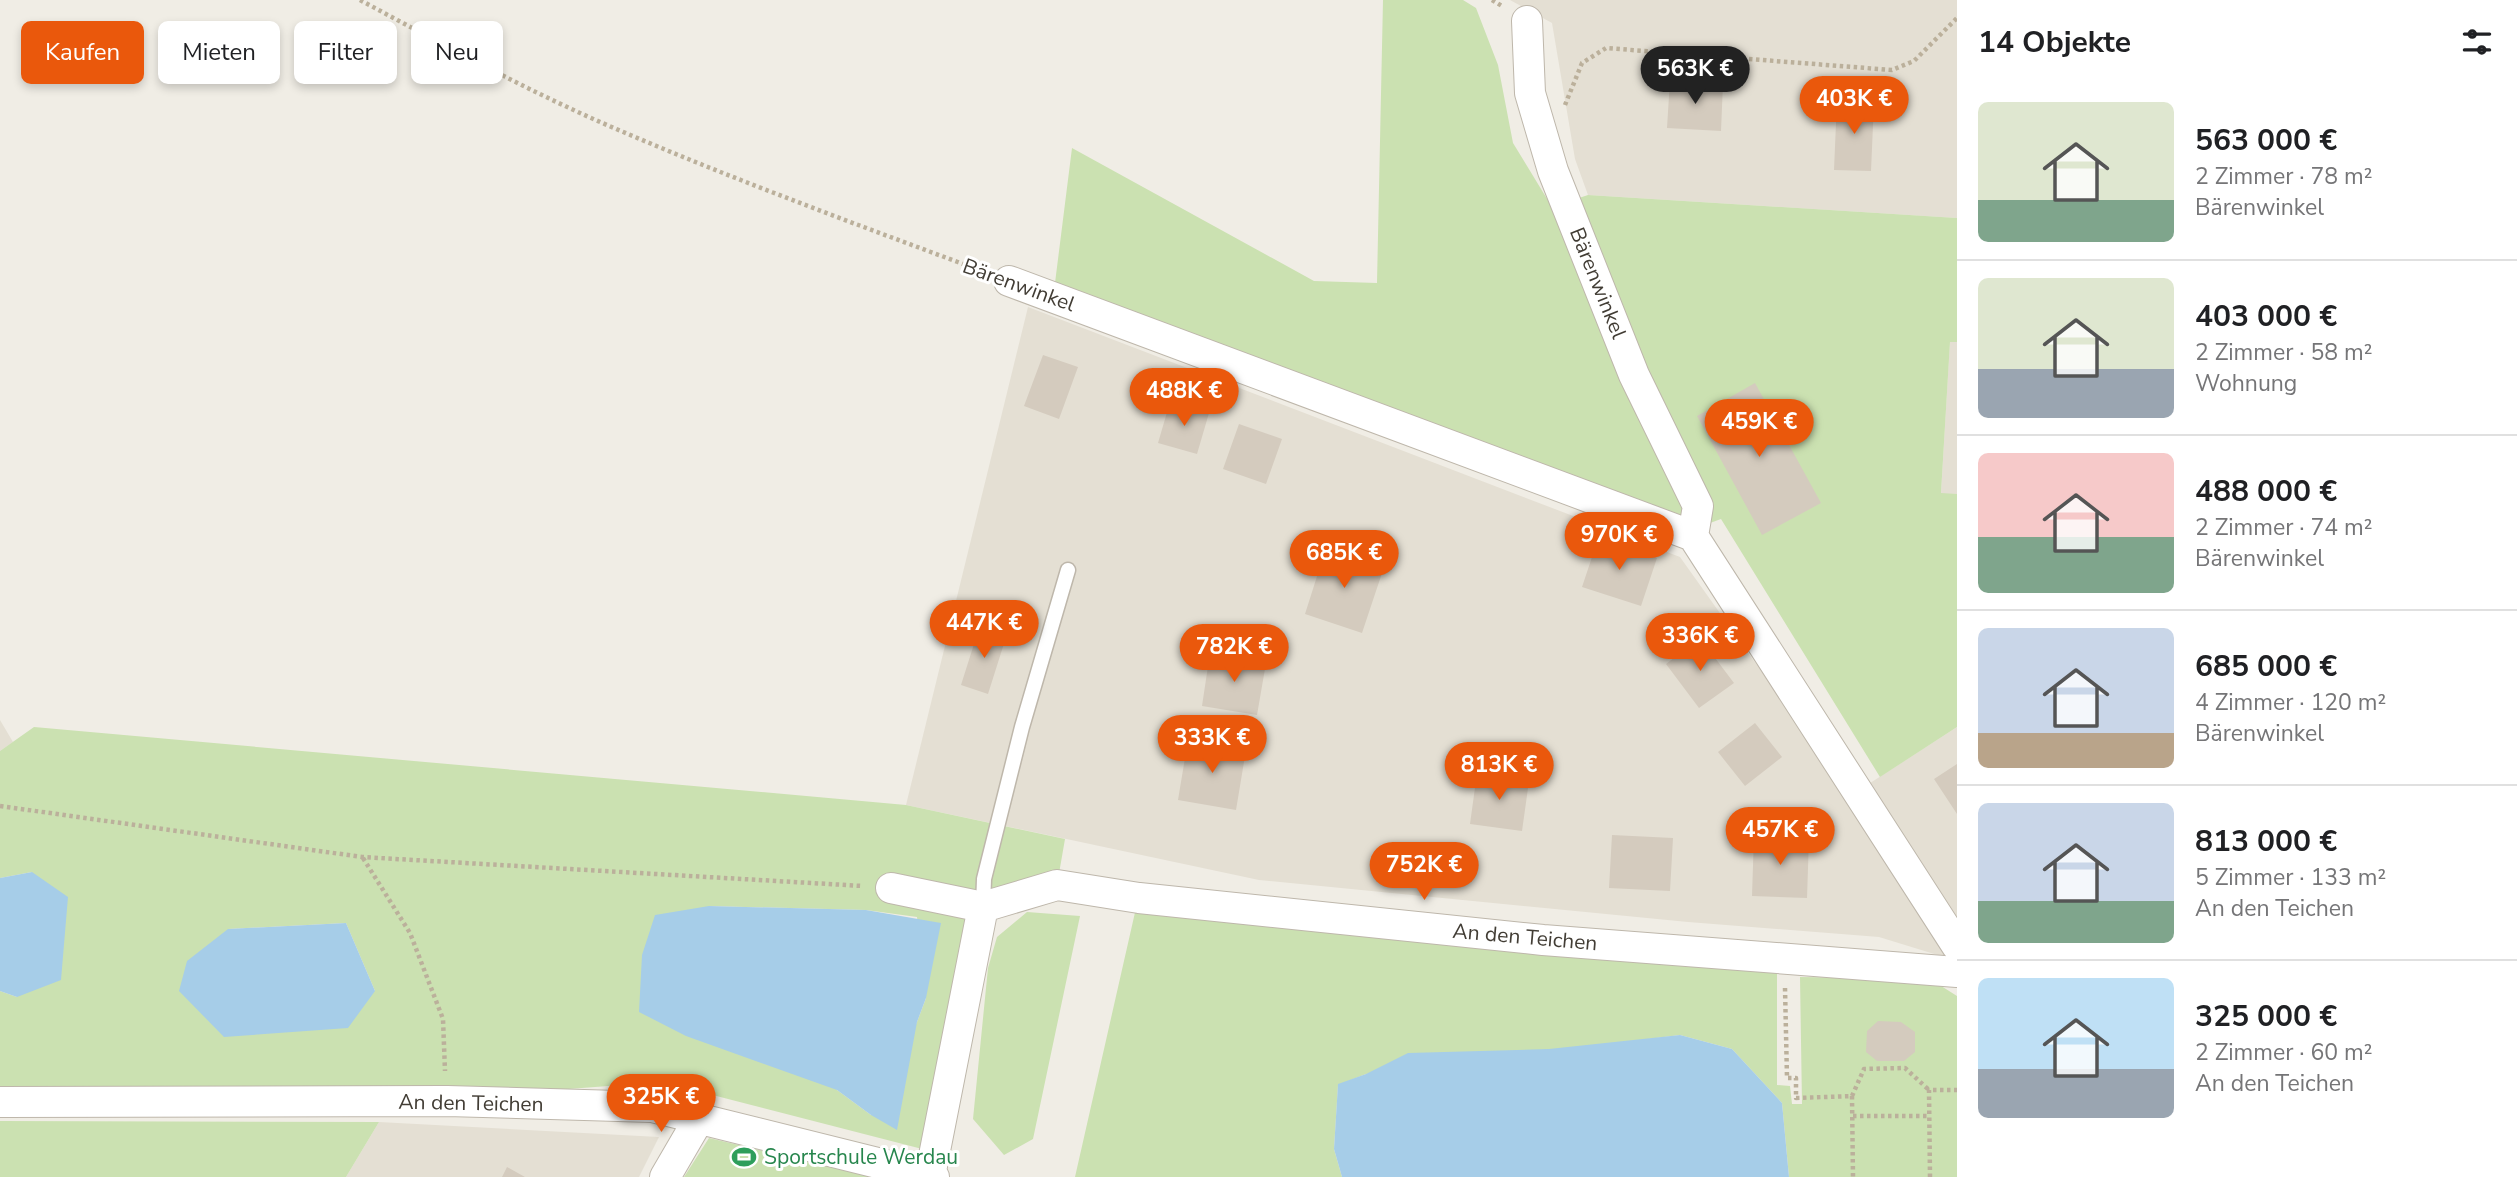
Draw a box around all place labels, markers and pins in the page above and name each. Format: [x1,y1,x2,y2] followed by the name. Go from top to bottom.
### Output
[1638,46,1752,106] pin: 563K €
[1797,76,1911,136] pin: 403K €
[1127,368,1241,428] pin: 488K €
[1702,400,1816,459] pin: 459K €
[1562,512,1676,572] pin: 970K €
[1287,530,1401,590] pin: 685K €
[927,600,1041,660] pin: 447K €
[1643,614,1757,673] pin: 336K €
[1177,624,1291,684] pin: 782K €
[1155,716,1269,775] pin: 333K €
[1442,742,1556,802] pin: 813K €
[1723,808,1837,867] pin: 457K €
[1367,842,1481,902] pin: 752K €
[604,1074,718,1134] pin: 325K €
[730,1143,758,1171] sports icon: Sportschule Werdau
[764,1143,958,1171] place label: Sportschule Werdau

